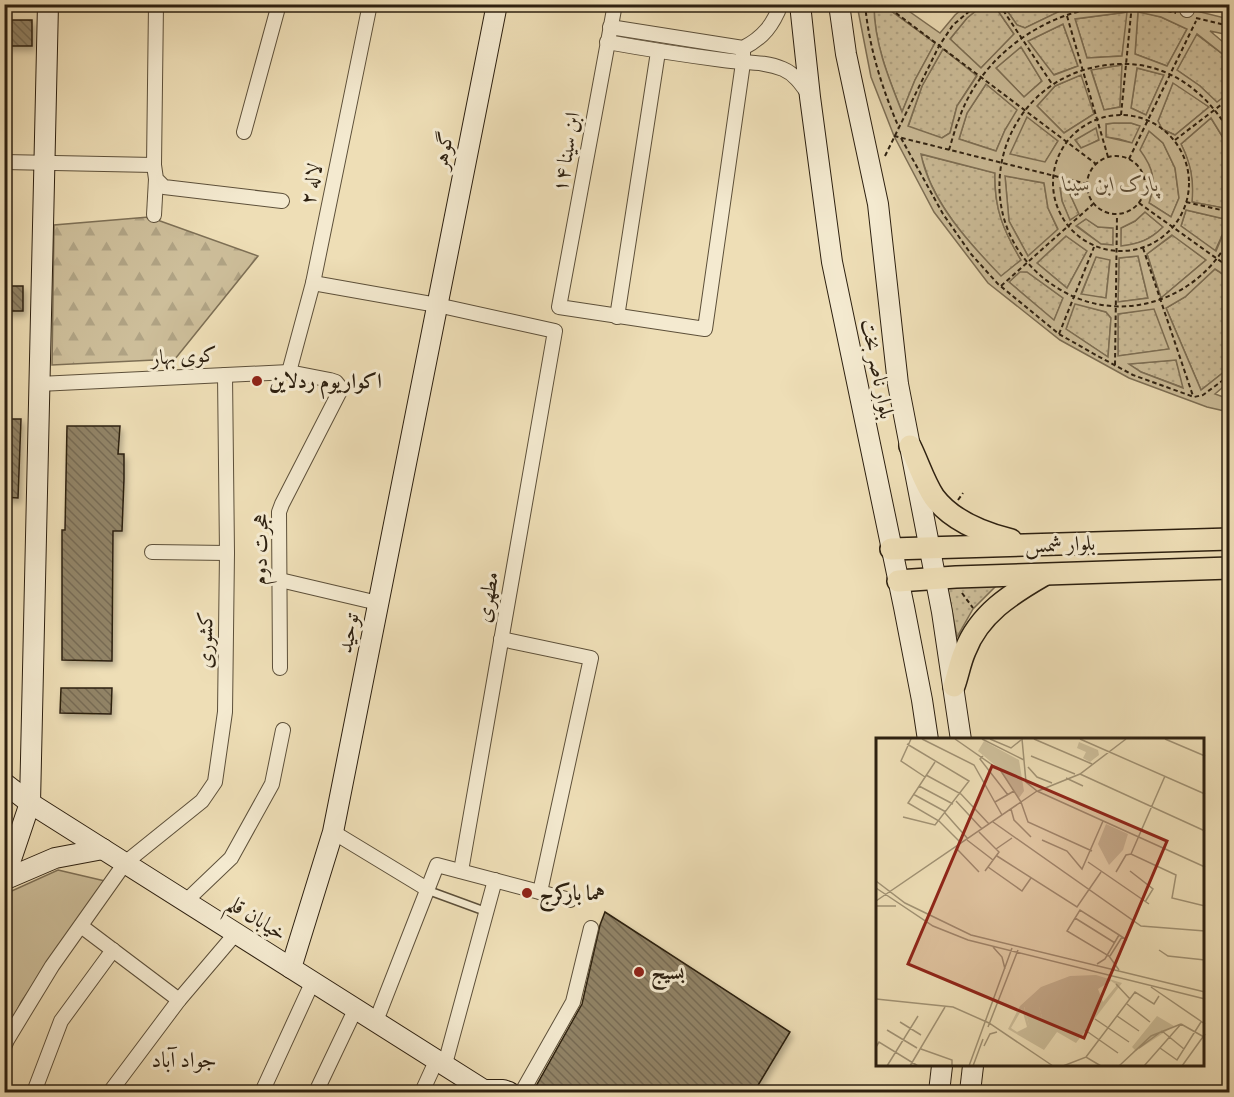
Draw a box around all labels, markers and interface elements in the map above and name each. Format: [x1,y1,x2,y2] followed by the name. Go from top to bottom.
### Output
[547,110,586,194] street label: ابن سینا ۱۴
[427,129,459,173] street label: گوهر
[295,161,327,207] street label: لاله ۲
[1061,172,1161,199] park label: پارک ابن سینا
[855,317,899,422] street label: بلوار ناصر بخت
[148,342,218,372] street label: کوی بهار
[269,369,382,400] place label: اکواریوم ردلاین
[250,374,264,388] marker: اکواریوم ردلاین
[247,513,279,585] street label: هجرت دوم
[1024,531,1096,559] street label: بلوار شمس
[471,570,504,624] street label: مطهری
[332,610,365,655] street label: توحید
[193,611,218,669] street label: کشوری
[876,738,1204,1067] inset map
[539,881,605,912] place label: هما بارکرج
[520,886,534,900] marker: هما بارکرج
[218,891,291,953] street label: خیابان قلم
[651,960,685,991] place label: بسیج
[632,965,646,979] marker: بسیج
[151,1046,217,1073] district label: جواد آباد

